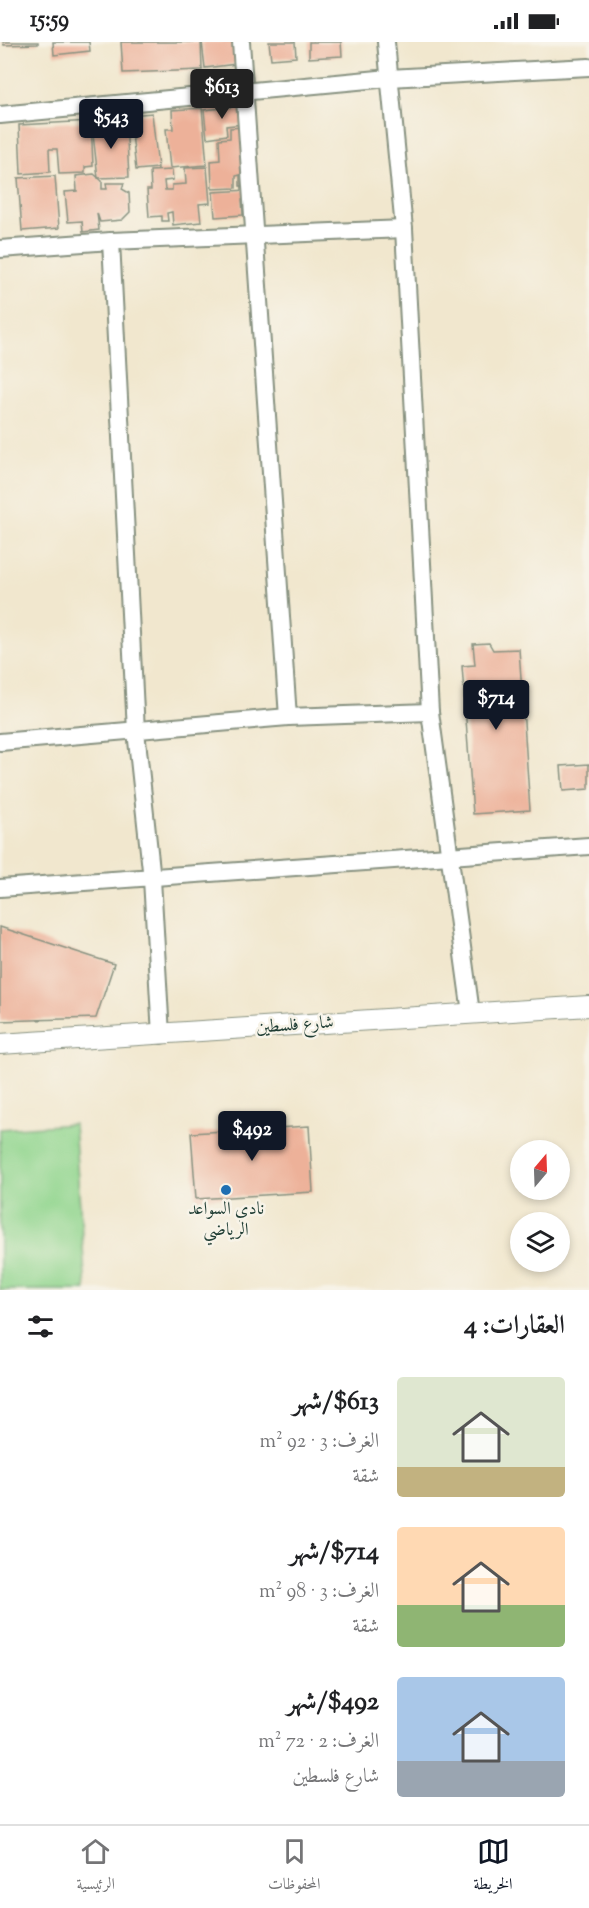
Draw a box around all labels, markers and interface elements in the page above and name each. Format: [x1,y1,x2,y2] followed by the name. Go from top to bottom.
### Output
[30,5,69,37] text: 15:59
[186,69,258,120] pin: $613
[204,74,240,103] text: $613
[75,99,147,150] pin: $543
[93,104,129,133] text: $543
[460,680,532,731] pin: $714
[477,685,515,714] text: $714
[255,1010,335,1042] street label: شارع فلسطين
[216,1111,288,1162] pin: $492
[232,1116,272,1145] text: $492
[510,1140,570,1200] north arrow
[510,1140,570,1272] map controls
[219,1183,233,1197] marker: نادي السواعد الرياضي
[188,1197,264,1246] place label: نادي السواعد الرياضي
[510,1212,570,1272] button: layers
[464,1308,565,1345] text: العقارات: 4
[24,1310,57,1343] icon: filters
[292,1384,379,1421] text: $613/شهر
[445,1401,517,1473] icon: home
[260,1428,379,1457] text: الغرف: 3 · 92 m²
[353,1463,379,1492] text: شقة
[290,1534,379,1571] text: $714/شهر
[445,1551,517,1623] icon: home
[259,1578,379,1607] text: الغرف: 3 · 98 m²
[353,1613,379,1642] text: شقة
[287,1684,379,1721] text: $492/شهر
[445,1701,517,1773] icon: home
[258,1728,379,1757] text: الغرف: 2 · 72 m²
[293,1763,379,1792] text: شارع فلسطين
[76,1835,115,1899] tab: الرئيسية
[268,1835,321,1899] tab: المحفوظات
[474,1835,513,1899] tab: الخريطة

